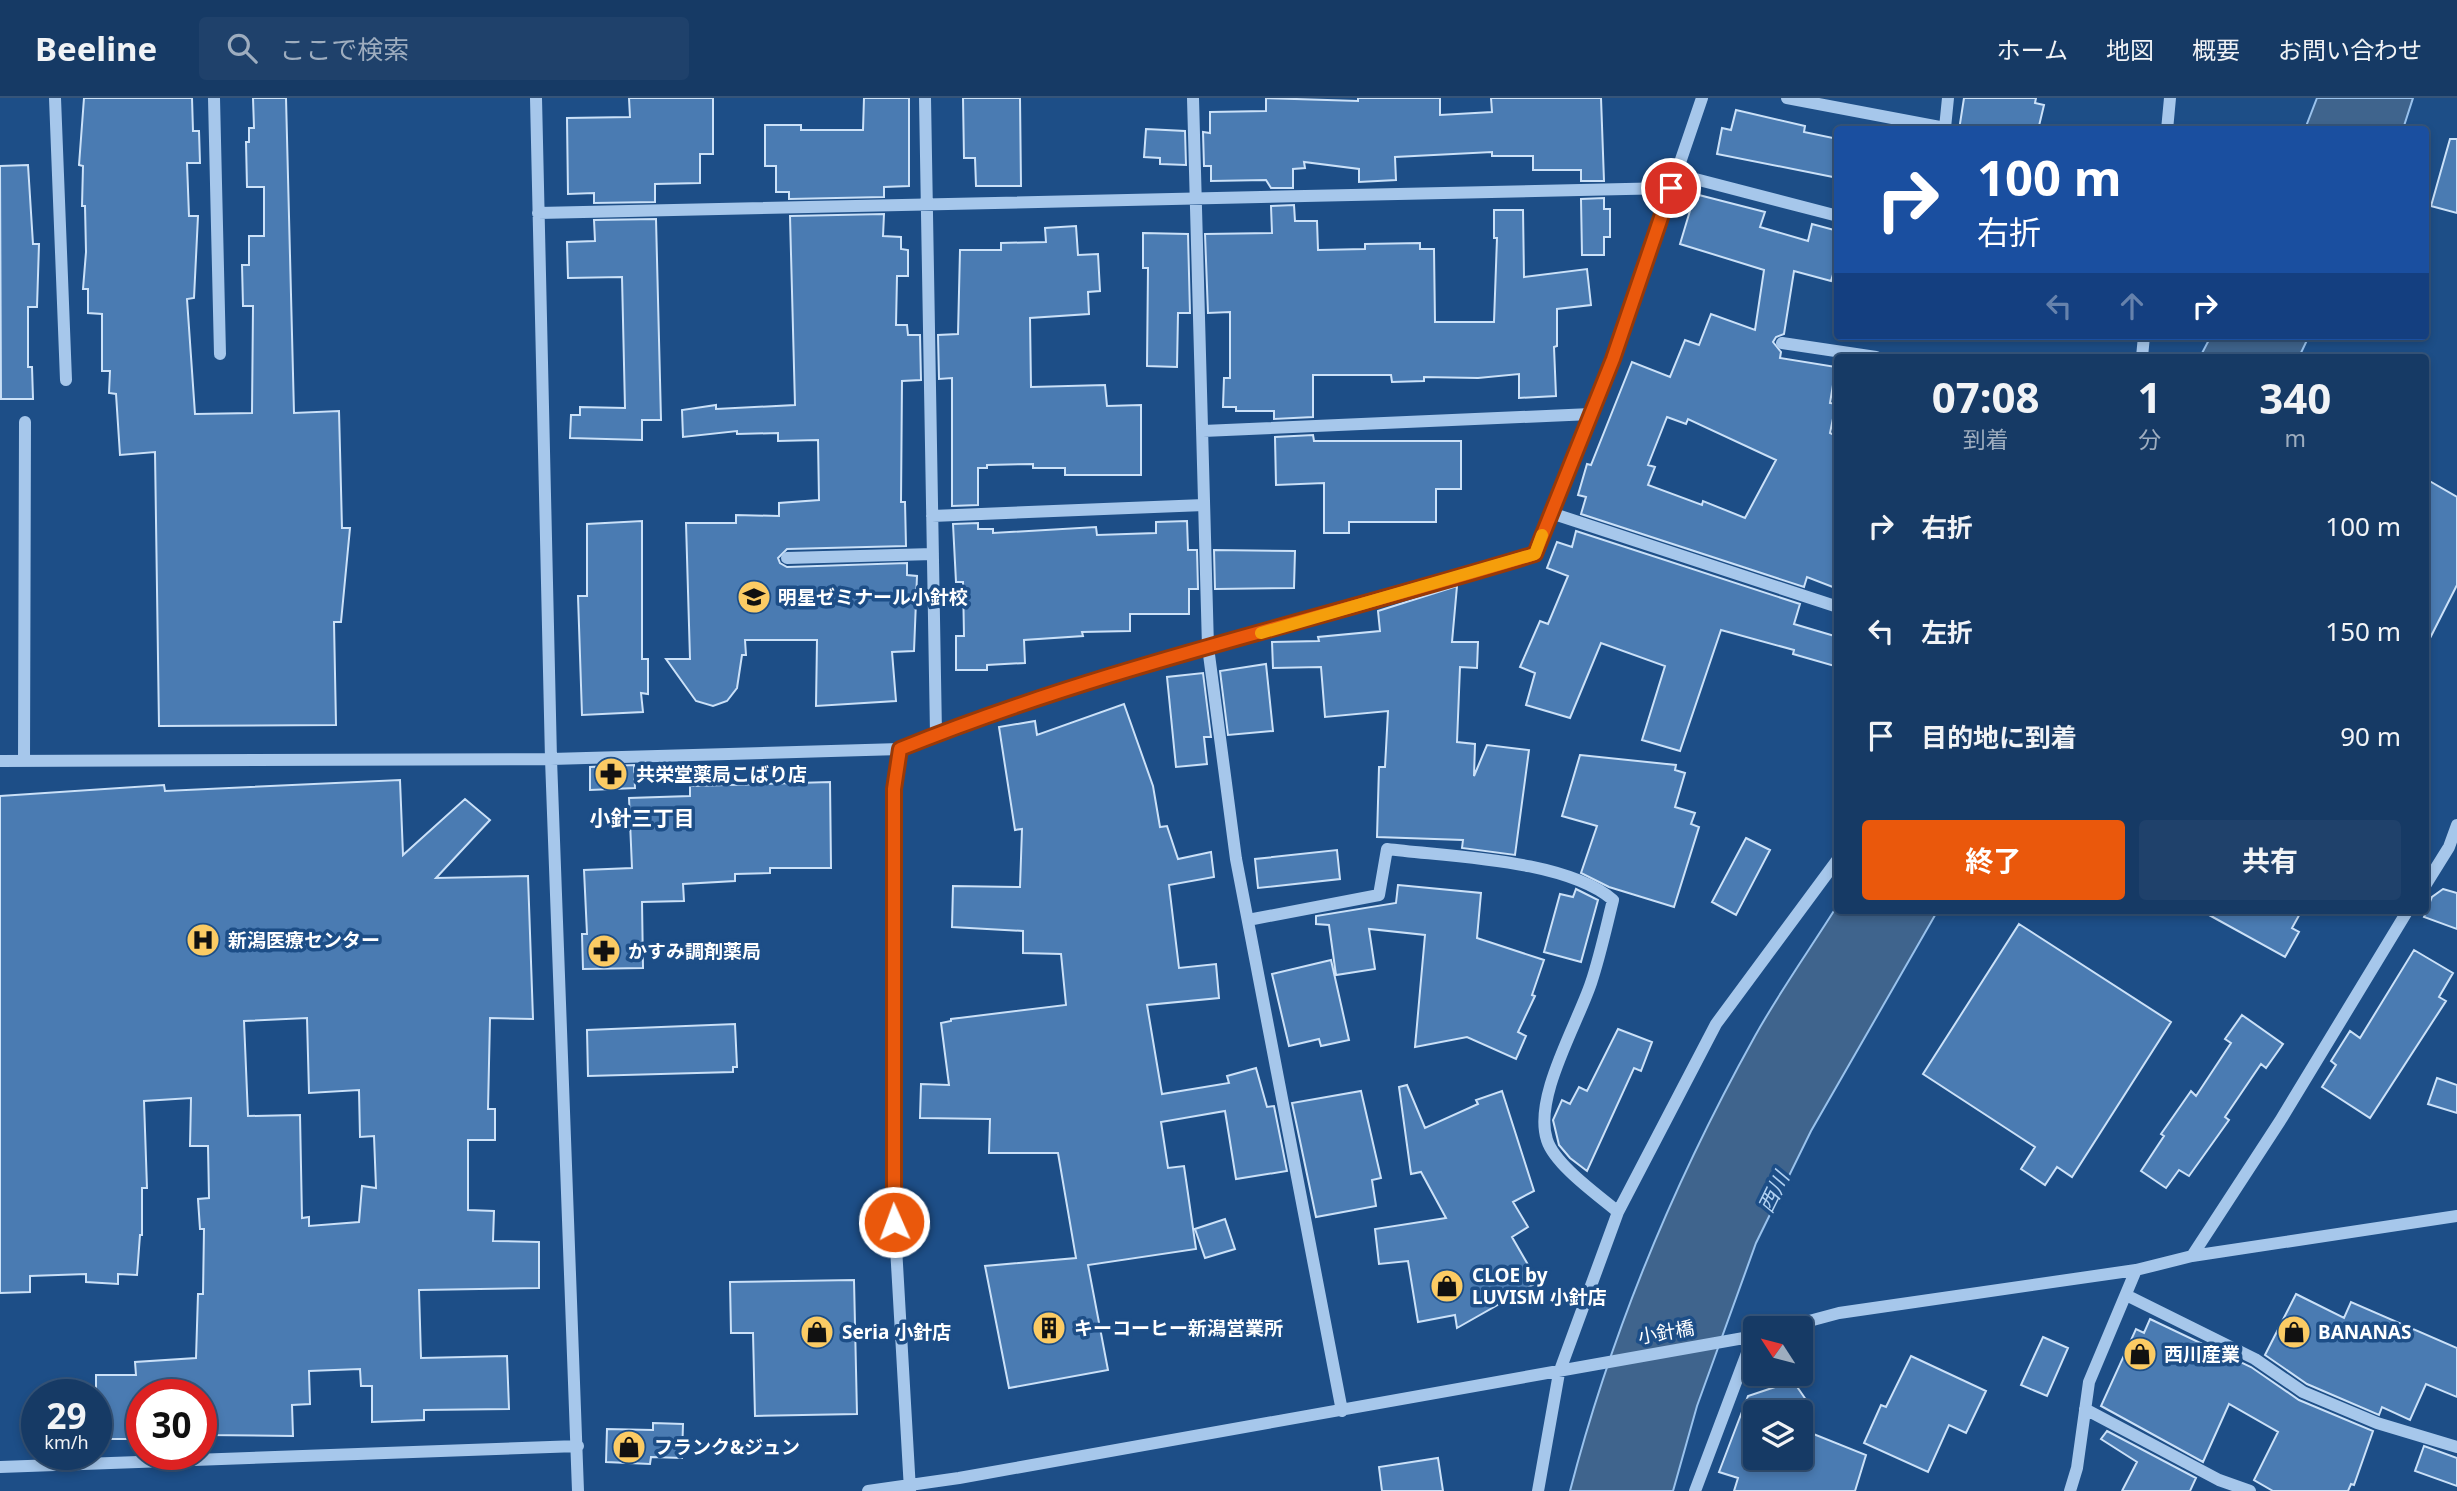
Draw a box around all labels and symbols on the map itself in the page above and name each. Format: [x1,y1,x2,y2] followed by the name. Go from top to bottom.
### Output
[1641,158,1701,218] pin
[735,578,773,616] school or university icon: 明星ゼミナール小針校
[778,584,968,610] place label: 明星ゼミナール小針校
[592,755,630,793] pharmacy icon: 共栄堂薬局こばり店
[636,761,807,787] place label: 共栄堂薬局こばり店
[590,804,695,832] district label: 小針三丁目
[184,921,222,959] hospital icon: 新潟医療センター
[228,927,380,953] place label: 新潟医療センター
[585,932,623,970] pharmacy icon: かすみ調剤薬局
[628,938,761,964] place label: かすみ調剤薬局
[1751,1165,1796,1217] water label: 西川
[857,1185,931,1259] position arrow
[1472,1262,1607,1310] place label: CLOE by LUVISM 小針店
[1428,1267,1466,1305] shop icon: CLOE by LUVISM 小針店
[1030,1309,1068,1347] building icon: キーコーヒー新潟営業所
[798,1313,836,1351] shop icon: Seria 小針店
[2275,1313,2313,1351] shop icon: BANANAS
[1636,1314,1696,1350] street label: 小針橋
[1074,1315,1283,1341] place label: キーコーヒー新潟営業所
[1743,1316,1813,1386] north arrow
[842,1319,951,1345] place label: Seria 小針店
[2318,1319,2411,1345] place label: BANANAS
[2121,1335,2159,1373] shop icon: 西川産業
[2164,1341,2240,1367] place label: 西川産業
[126,1379,217,1470] speed limit sign: 30
[610,1428,648,1466] shop icon: フランク&ジュン
[654,1434,800,1460] place label: フランク&ジュン

